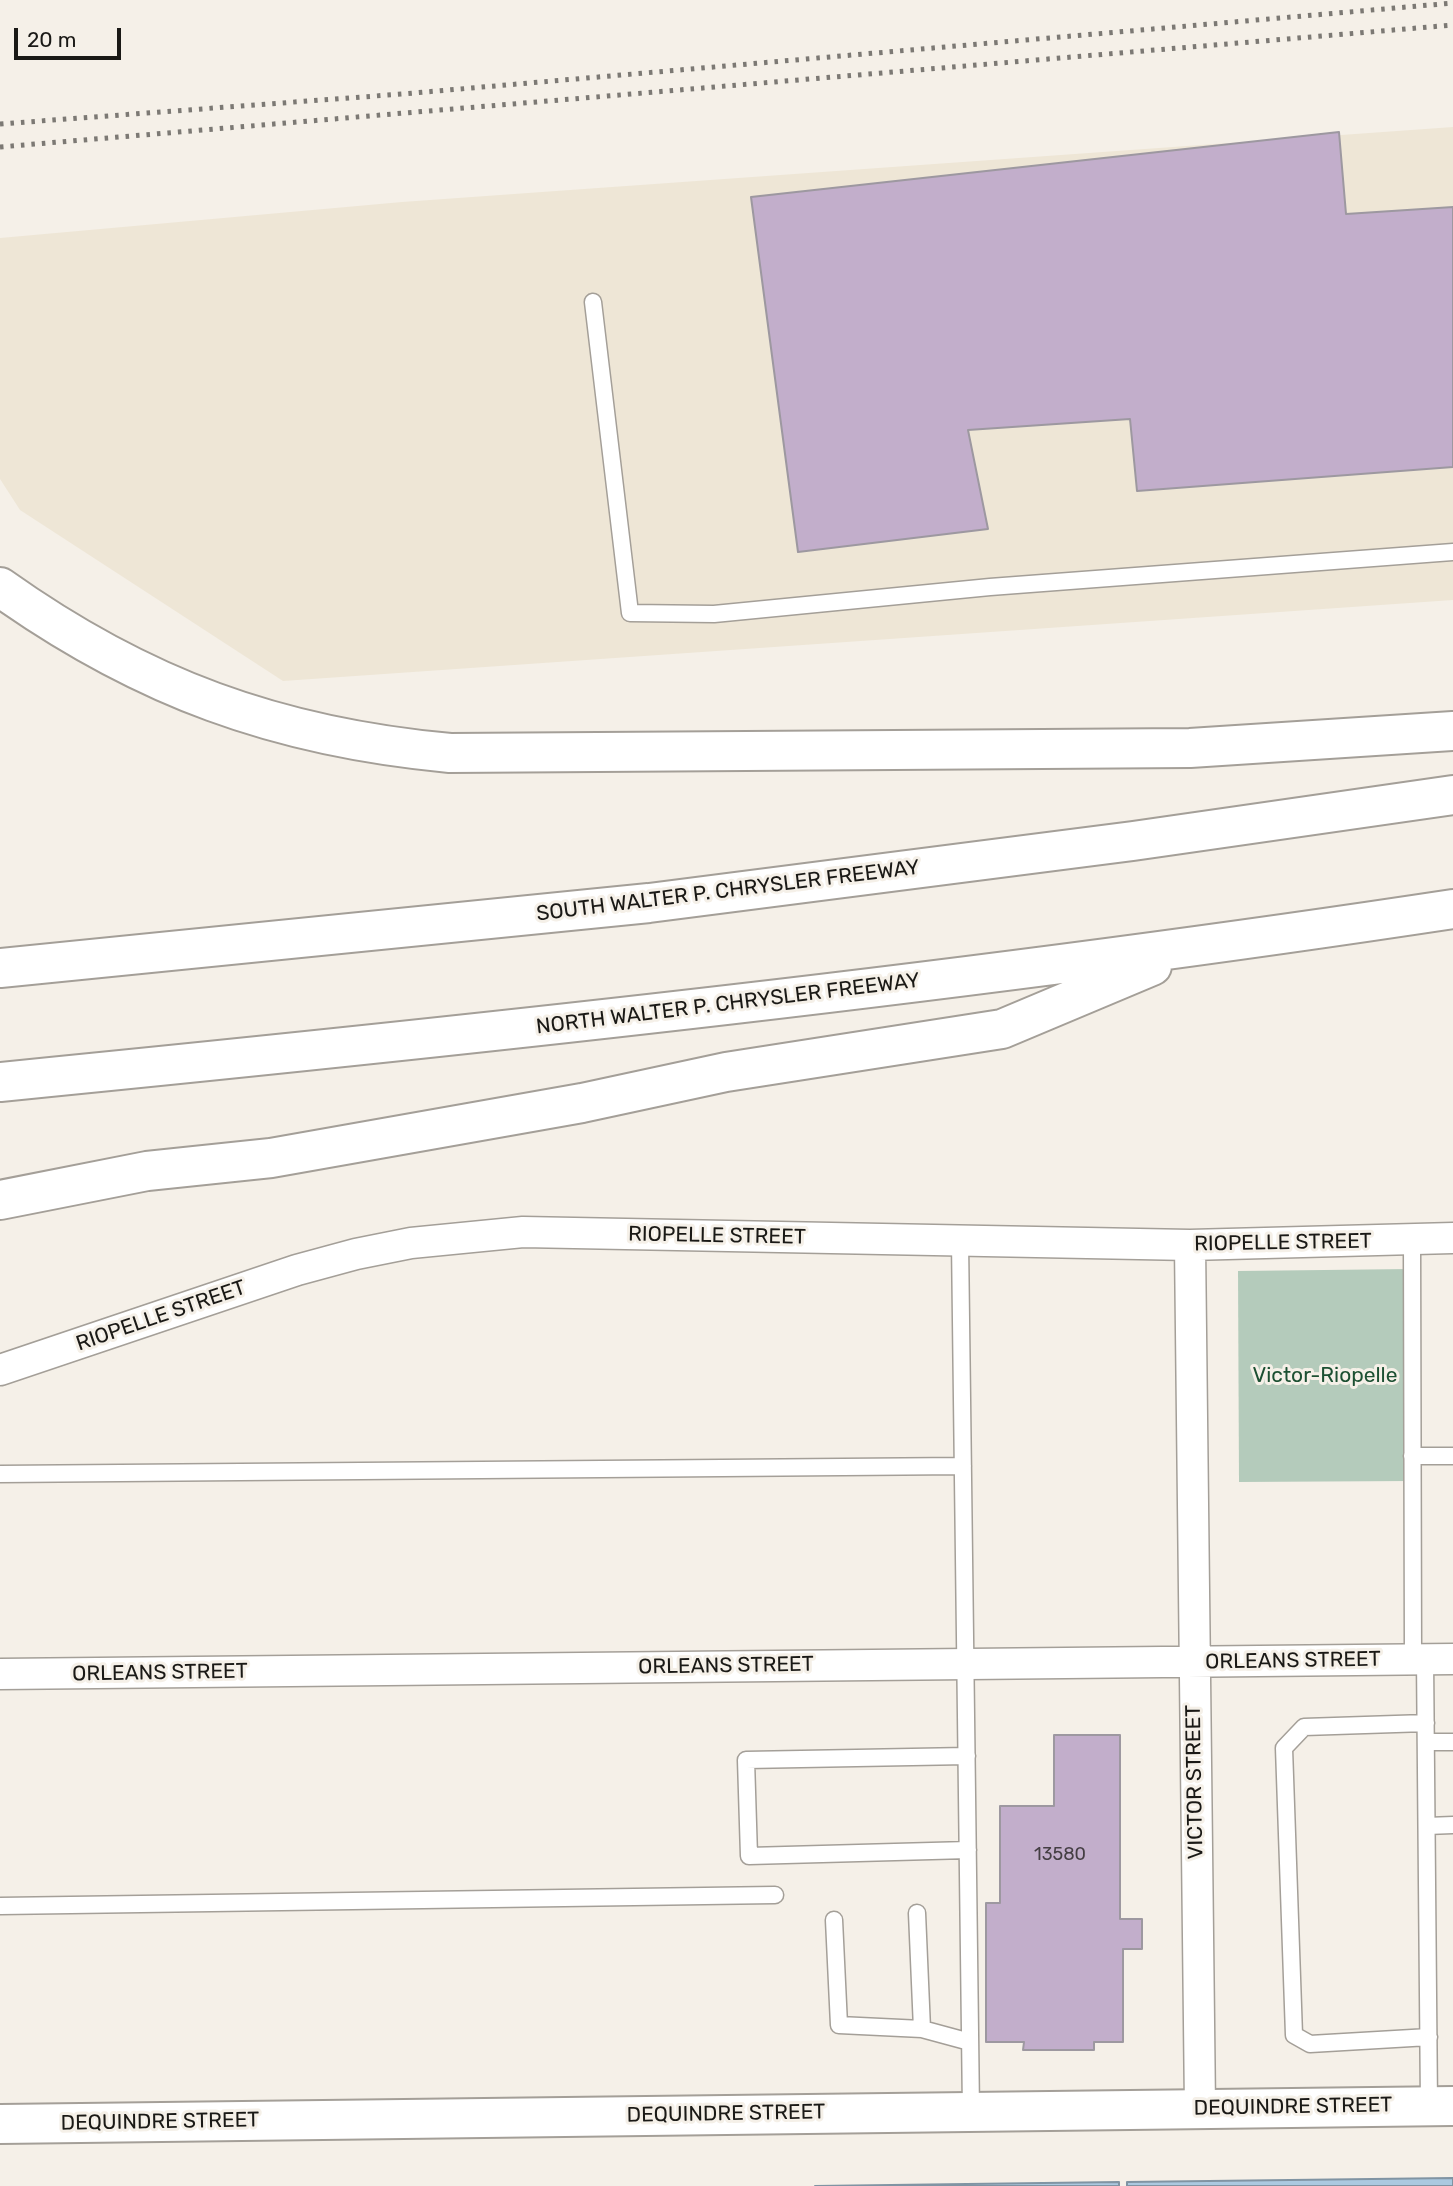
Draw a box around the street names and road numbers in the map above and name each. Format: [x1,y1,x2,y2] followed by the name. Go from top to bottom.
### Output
[535,855,921,927] street label: SOUTH WALTER P. CHRYSLER FREEWAY
[535,968,921,1040] street label: NORTH WALTER P. CHRYSLER FREEWAY
[628,1222,806,1250] street label: RIOPELLE STREET
[1194,1229,1372,1257] street label: RIOPELLE STREET
[73,1275,249,1357] street label: RIOPELLE STREET
[1205,1647,1381,1675] street label: ORLEANS STREET
[638,1652,814,1680] street label: ORLEANS STREET
[72,1659,248,1687] street label: ORLEANS STREET
[1181,1704,1209,1860] street label: VICTOR STREET
[1193,2093,1393,2121] street label: DEQUINDRE STREET
[626,2100,826,2128] street label: DEQUINDRE STREET
[60,2108,260,2136] street label: DEQUINDRE STREET

